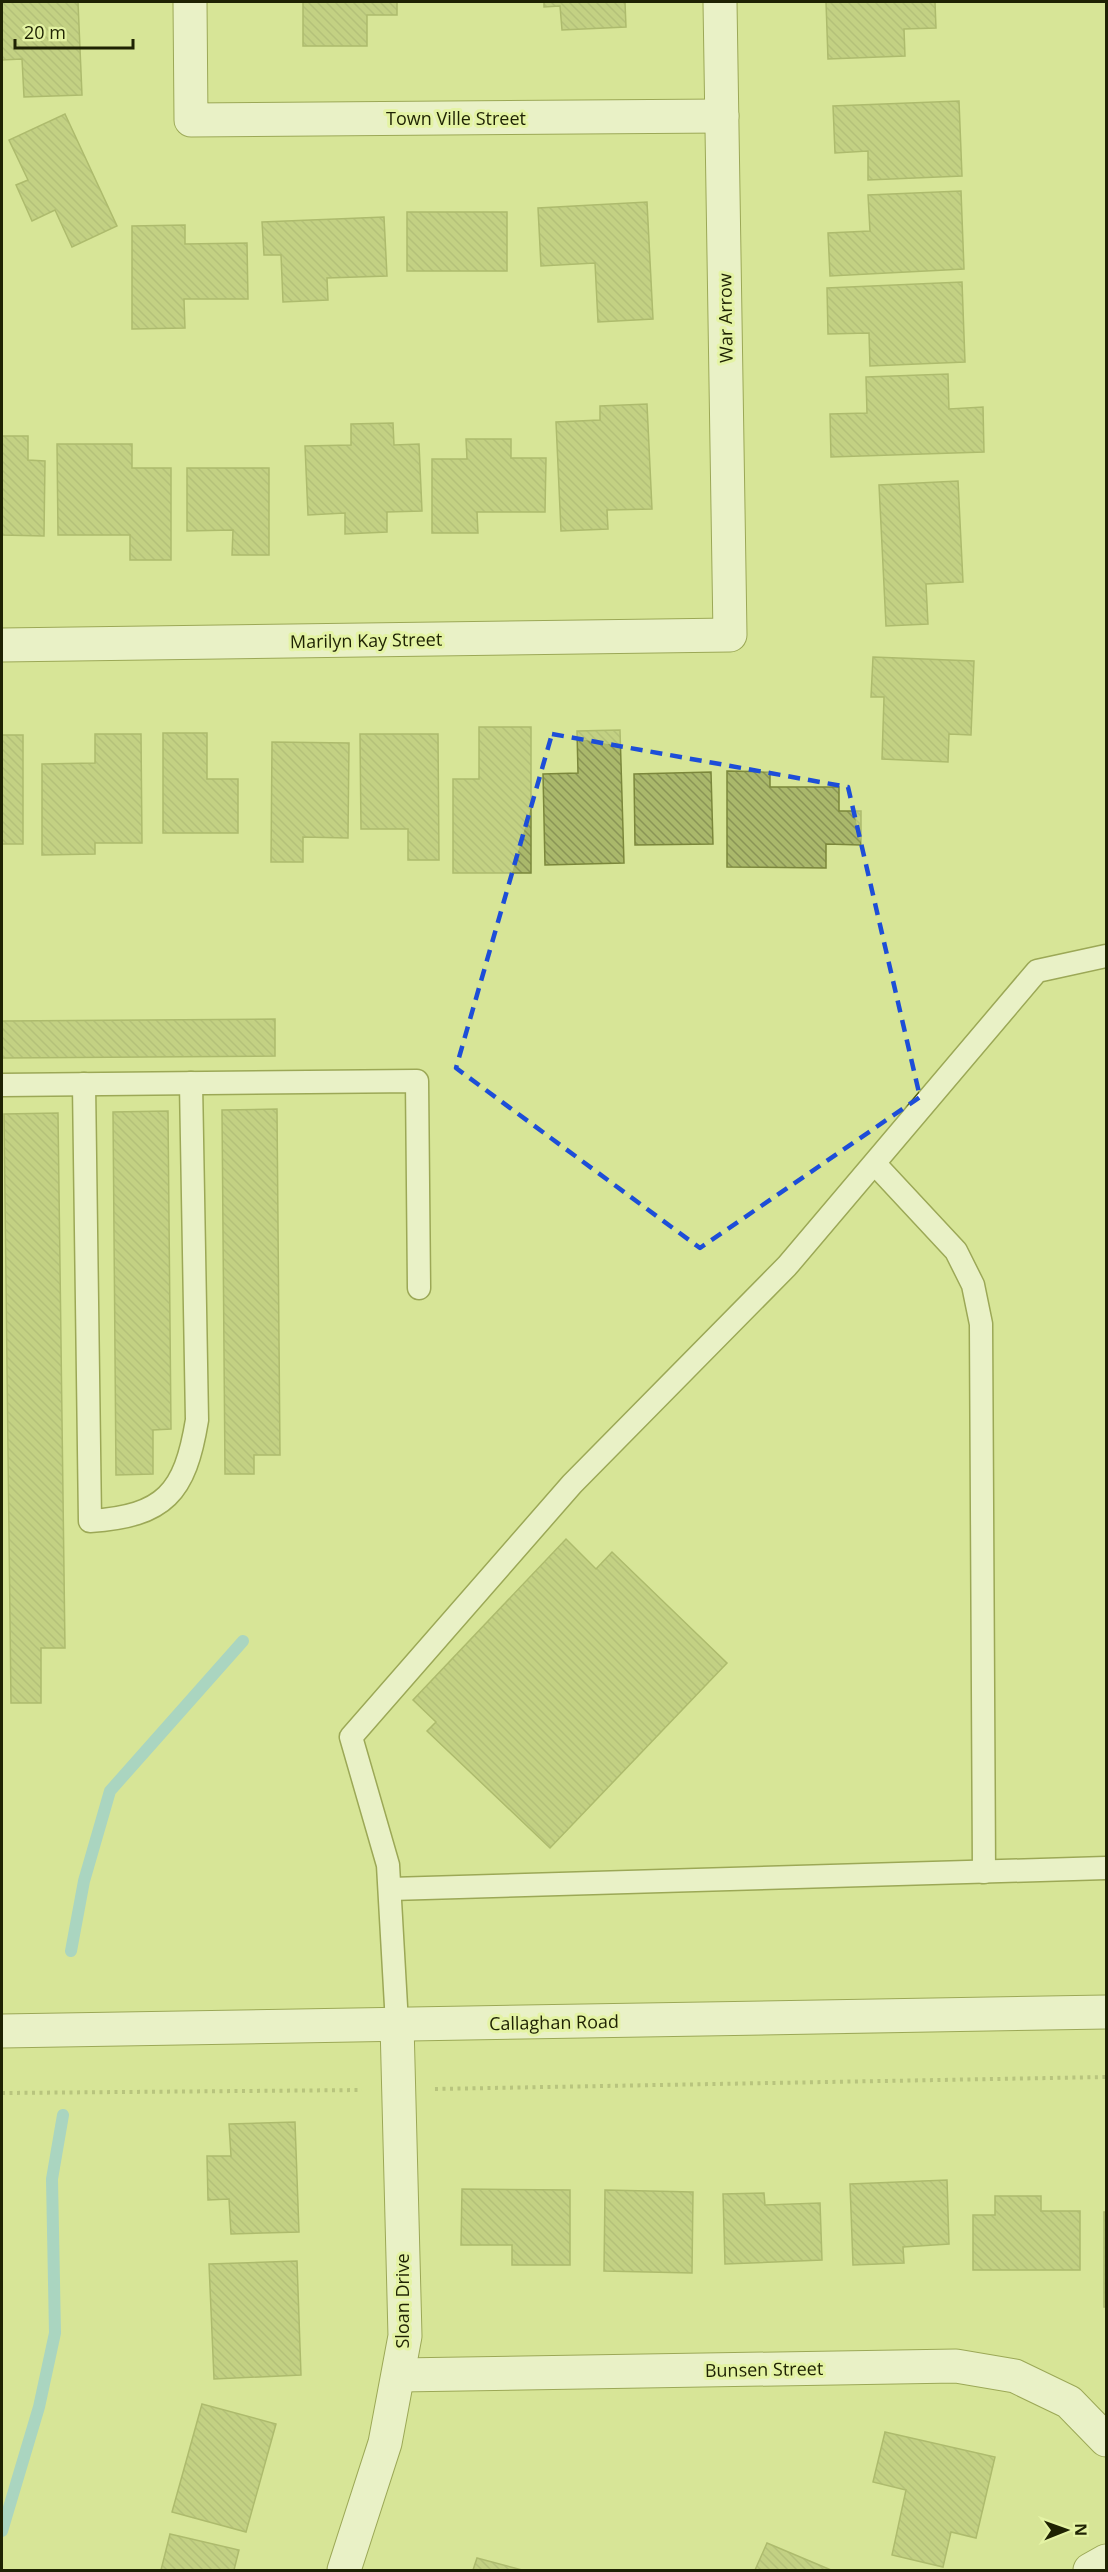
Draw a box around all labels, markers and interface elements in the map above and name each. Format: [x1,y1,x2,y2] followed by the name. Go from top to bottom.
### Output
[15,12,134,50] scale bar
[24,20,66,44] text: 20 m
[386,106,526,130] street label: Town Ville Street
[712,273,738,363] street label: War Arrow
[290,627,442,653] street label: Marilyn Kay Street
[489,2009,619,2035] street label: Callaghan Road
[390,2253,414,2349] street label: Sloan Drive
[705,2356,823,2382] street label: Bunsen Street
[1036,2500,1096,2560] north arrow
[1070,2523,1092,2536] text: N

